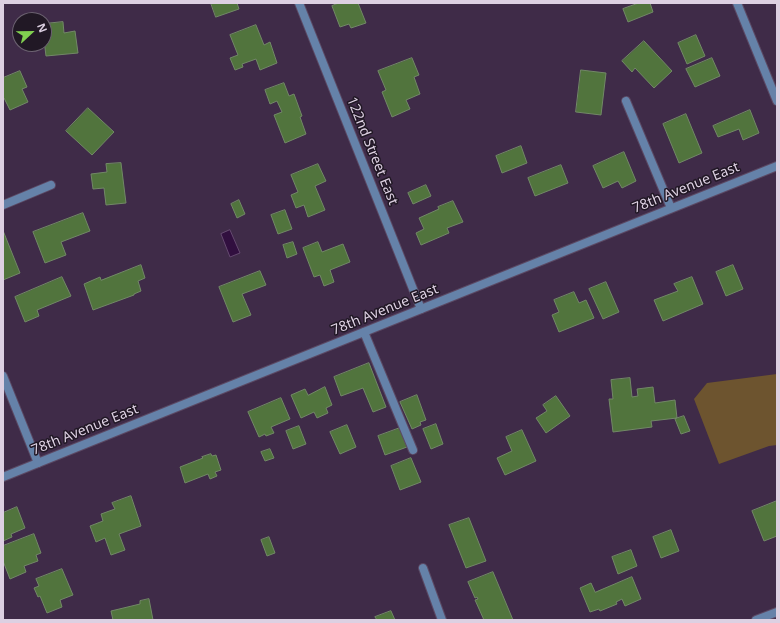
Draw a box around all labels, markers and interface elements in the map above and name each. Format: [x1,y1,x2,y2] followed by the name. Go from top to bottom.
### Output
[12,12,52,52] north arrow
[34,21,51,35] text: N
[343,95,401,207] street label: 122nd Street East
[630,159,742,217] street label: 78th Avenue East
[329,281,441,339] street label: 78th Avenue East
[29,401,141,459] street label: 78th Avenue East

